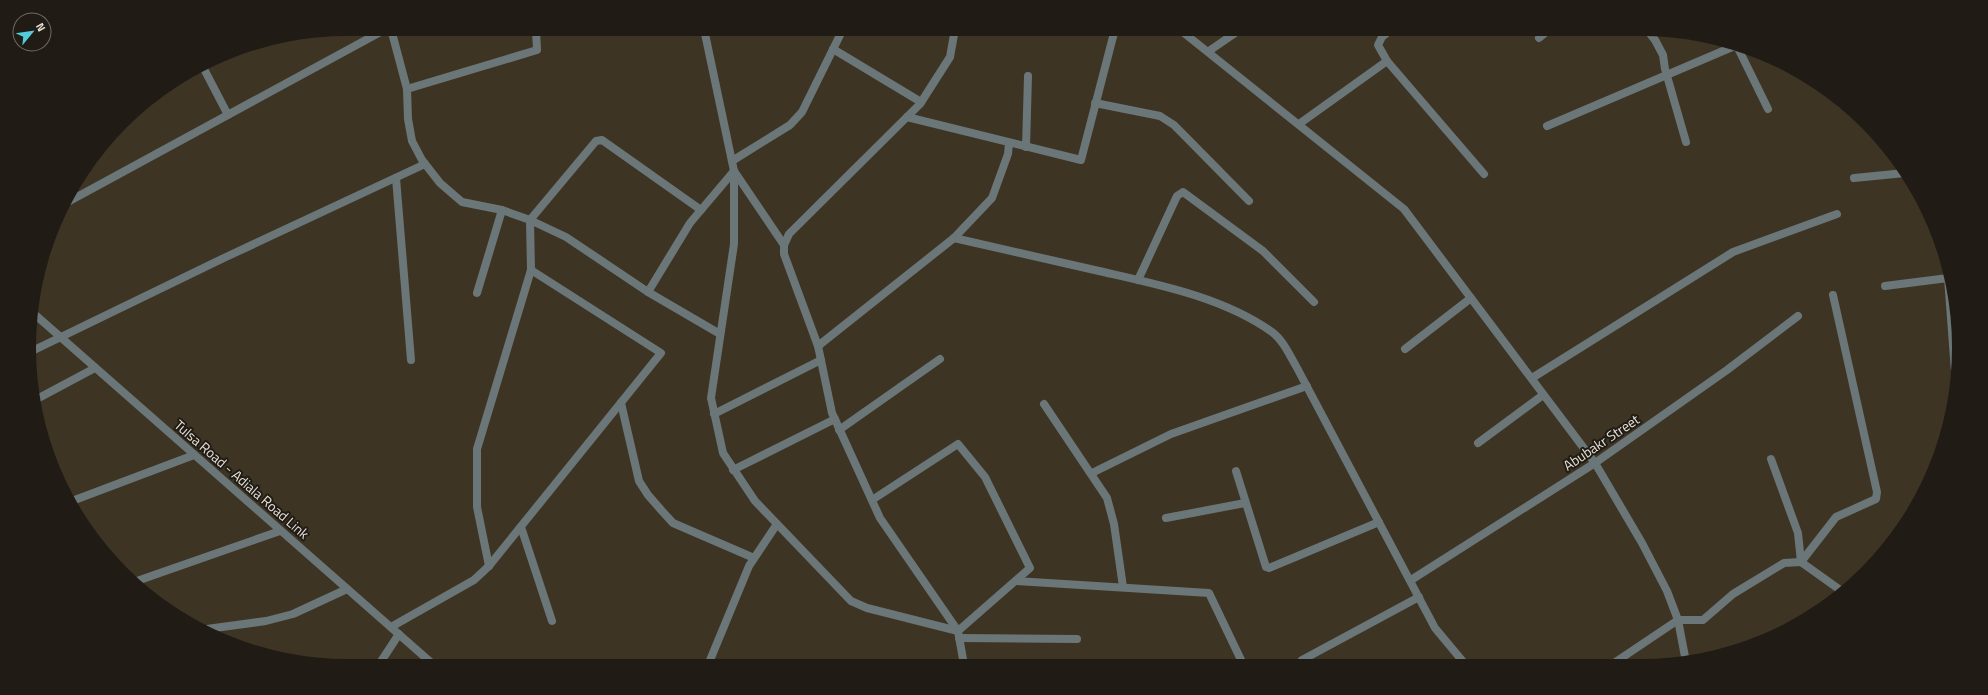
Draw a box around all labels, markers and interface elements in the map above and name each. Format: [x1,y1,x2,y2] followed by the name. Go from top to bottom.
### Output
[12,12,52,52] north arrow
[32,20,50,34] text: N
[1559,409,1644,475] street label: Abubakr Street
[170,414,314,544] street label: Tulsa Road - Adiala Road Link

